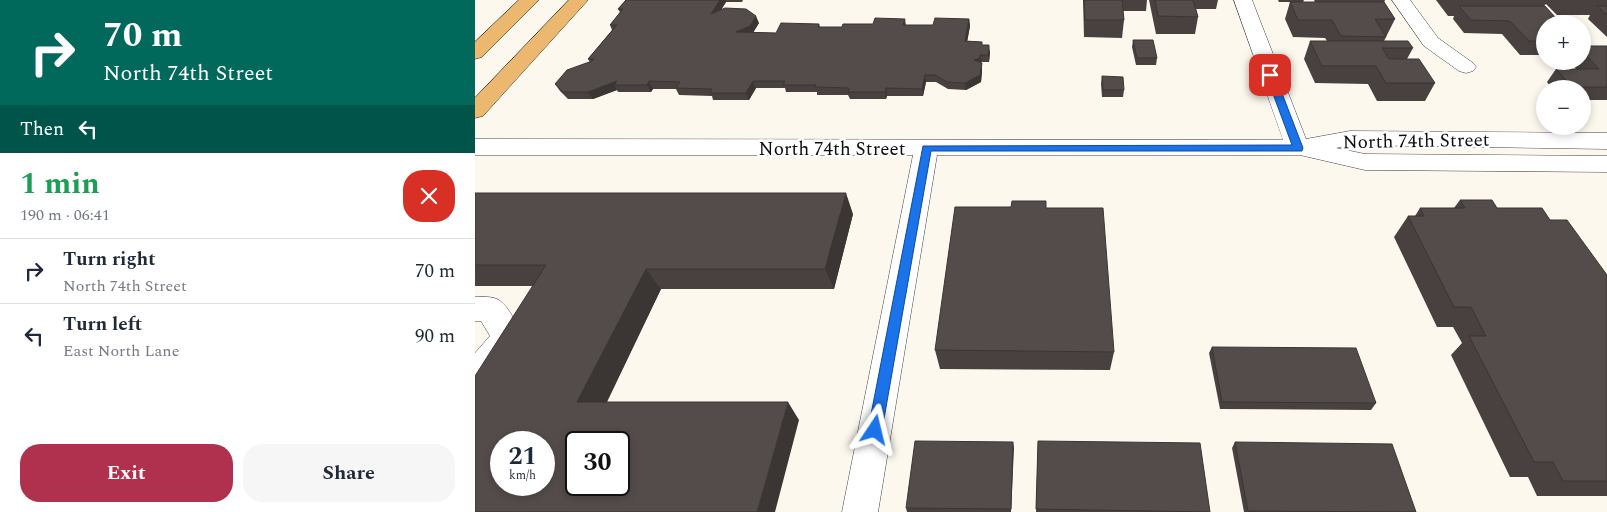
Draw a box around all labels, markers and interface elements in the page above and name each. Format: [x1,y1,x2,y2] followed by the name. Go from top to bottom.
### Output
[103,9,183,62] text: 70 m
[1536,15,1591,135] map controls
[1536,15,1591,70] button: +
[20,20,85,85] icon: right
[1249,54,1291,96] pin
[103,57,273,90] text: North 74th Street
[1256,61,1284,89] icon: arrive
[1536,80,1591,135] button: −
[20,115,64,144] text: Then
[74,115,102,143] icon: left
[1342,126,1490,157] street label: North 74th Street
[759,135,906,164] street label: North 74th Street
[20,161,100,207] text: 1 min
[403,170,455,222] button: close
[20,203,110,227] text: 190 m · 06:41
[63,245,156,274] text: Turn right
[20,257,48,285] icon: right
[415,257,455,286] text: 70 m
[63,274,187,298] text: North 74th Street
[63,310,142,339] text: Turn left
[20,322,48,350] icon: left
[415,322,455,351] text: 90 m
[63,339,179,363] text: East North Lane
[848,403,900,455] position arrow
[565,431,630,496] speed limit sign: 30
[508,438,537,476] text: 21
[20,444,233,502] button: Exit
[243,444,455,502] button: Share
[509,466,536,485] text: km/h

